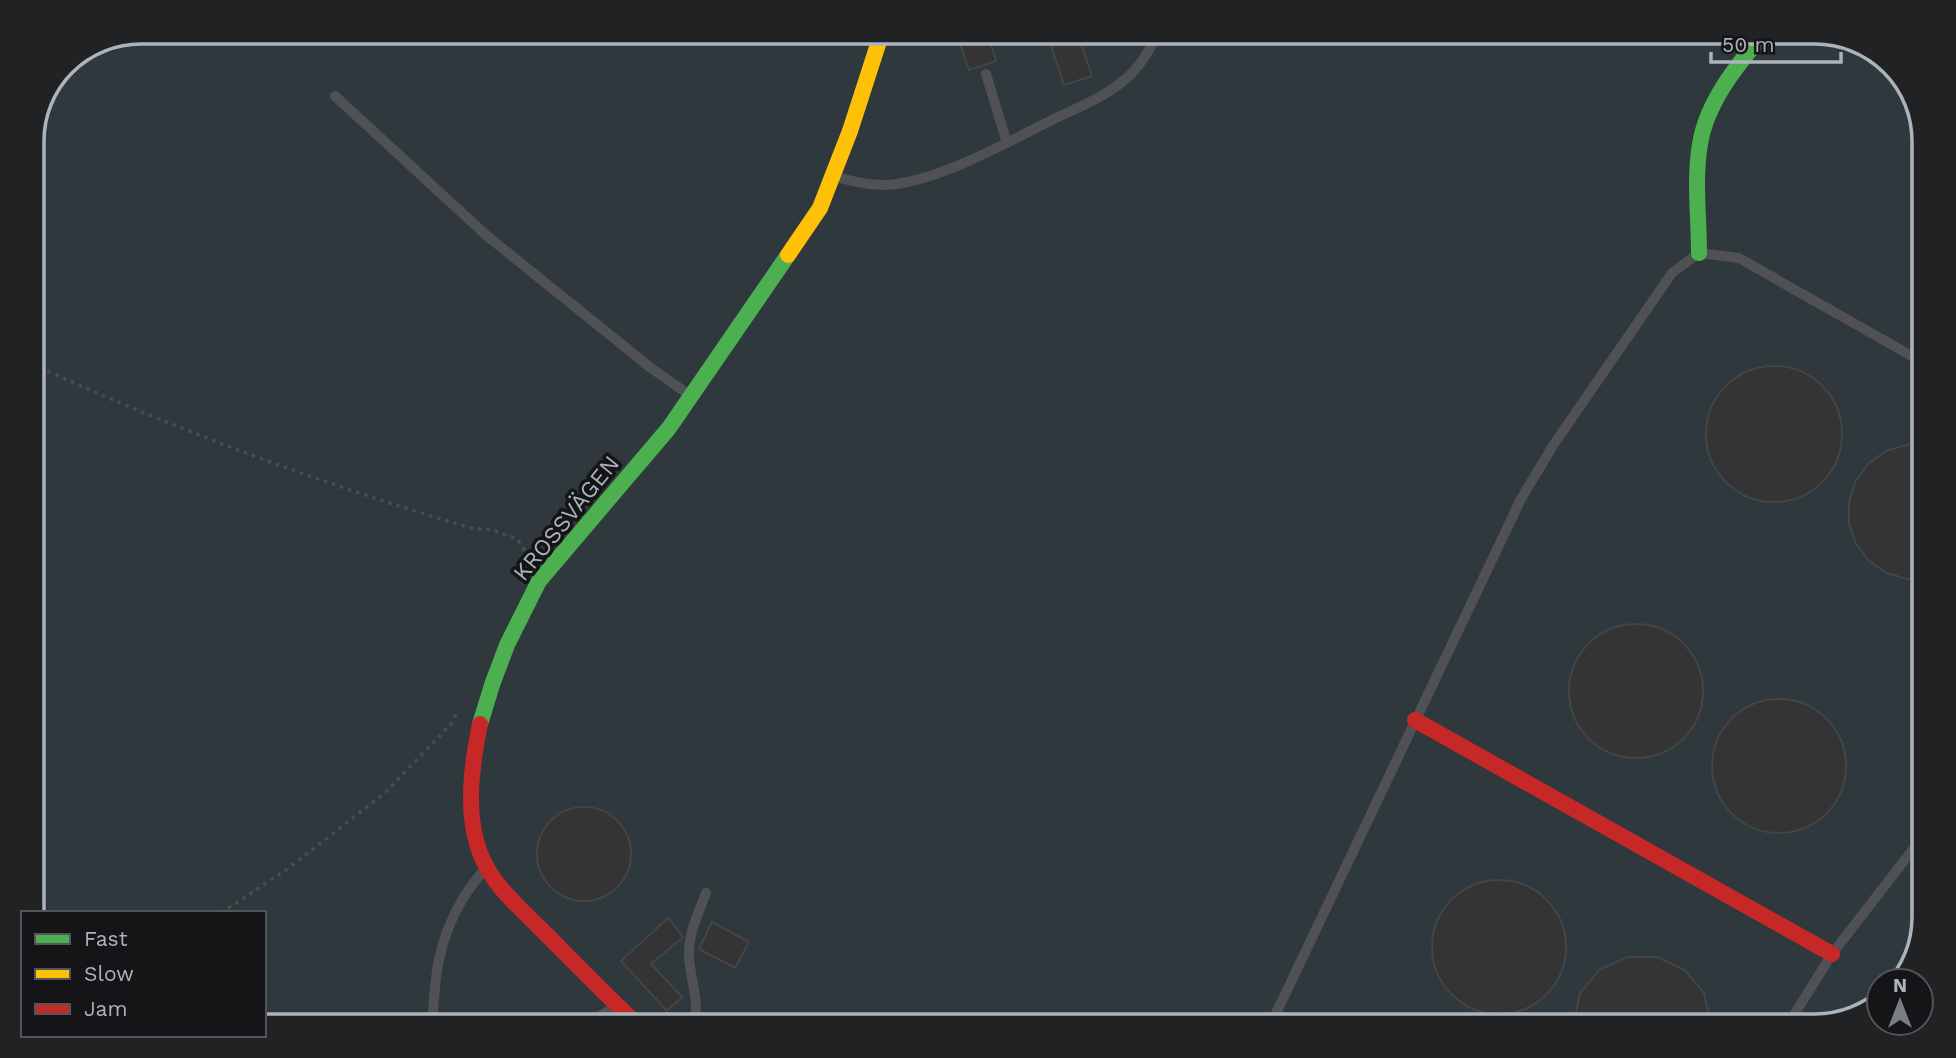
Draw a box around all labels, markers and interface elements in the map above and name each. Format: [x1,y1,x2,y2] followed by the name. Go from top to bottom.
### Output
[1711,21,1840,65] scale bar
[1722,32,1774,57] text: 50 m
[508,450,625,586] street label: KROSSVÄGEN
[21,911,266,1037] legend
[84,926,128,951] text: Fast
[84,961,134,986] text: Slow
[1865,967,1935,1037] north arrow
[1893,974,1907,997] text: N
[84,996,127,1021] text: Jam

